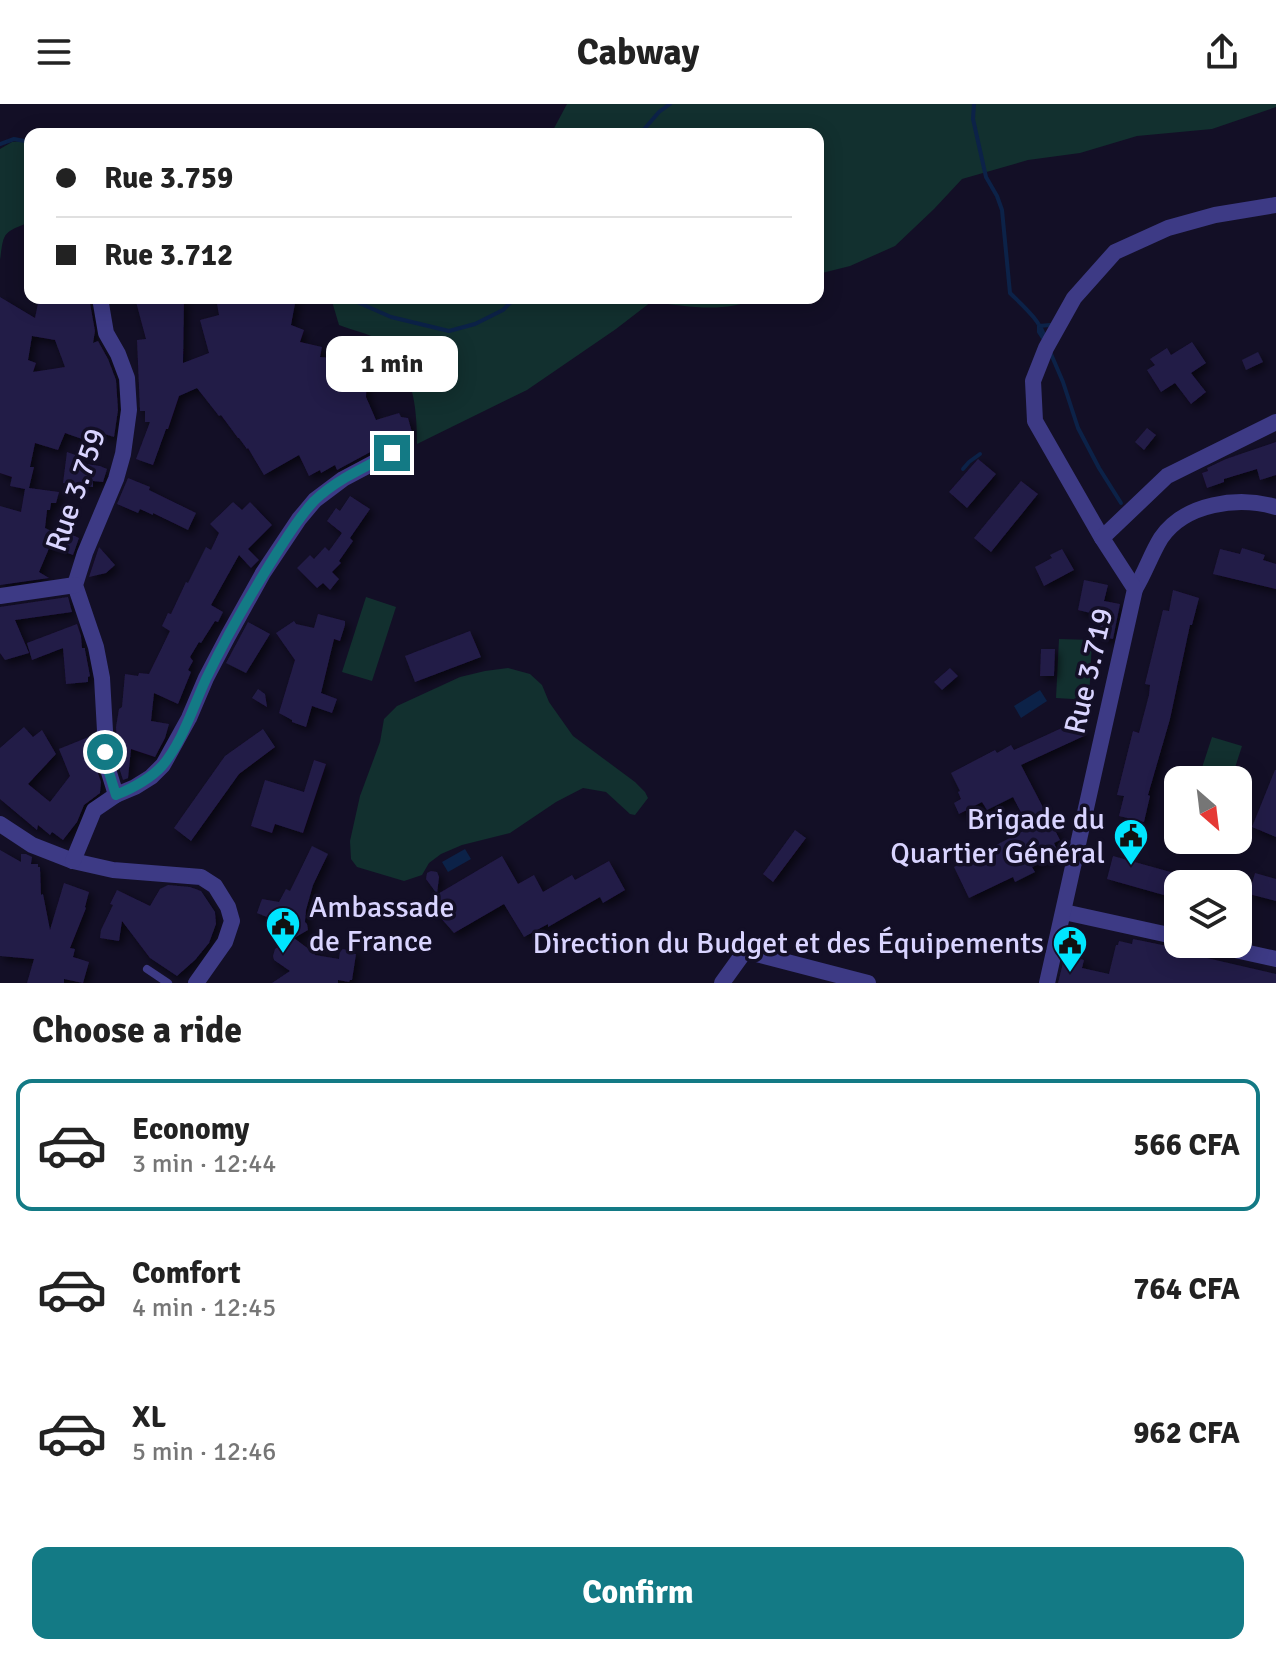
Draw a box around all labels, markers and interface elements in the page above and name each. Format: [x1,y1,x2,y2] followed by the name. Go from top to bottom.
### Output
[32,30,76,74] icon: menu
[577,30,699,75] text: Cabway
[1200,30,1244,74] icon: share
[104,160,233,197] text: Rue 3.759
[104,237,233,274] text: Rue 3.712
[326,337,458,393] callout: 1 min
[361,348,423,380] text: 1 min
[38,423,114,557] street label: Rue 3.759
[374,435,410,471] route end
[1057,604,1121,738] street label: Rue 3.719
[87,734,123,770] route start
[1164,766,1252,854] north arrow
[1164,766,1252,958] map controls
[890,801,1105,872] place label: Brigade du Quartier Général
[1112,817,1150,867] public building icon: Brigade du Quartier Général
[1164,870,1252,958] button: layers
[309,889,455,960] place label: Ambassade de France
[264,905,302,955] public building icon: Ambassade de France
[1051,924,1089,974] public building icon: Direction du Budget et des Équipements
[533,925,1044,962] place label: Direction du Budget et des Équipements
[32,1008,242,1053] text: Choose a ride
[36,1109,108,1181] icon: car
[132,1111,249,1148] text: Economy
[1133,1127,1240,1164] text: 566 CFA
[132,1148,276,1180] text: 3 min · 12:44
[36,1253,108,1325] icon: car
[132,1255,241,1292] text: Comfort
[1133,1271,1240,1308] text: 764 CFA
[132,1292,276,1324] text: 4 min · 12:45
[36,1397,108,1469] icon: car
[132,1399,166,1436] text: XL
[1133,1415,1240,1452] text: 962 CFA
[132,1436,276,1468] text: 5 min · 12:46
[32,1547,1244,1639] button: Confirm

